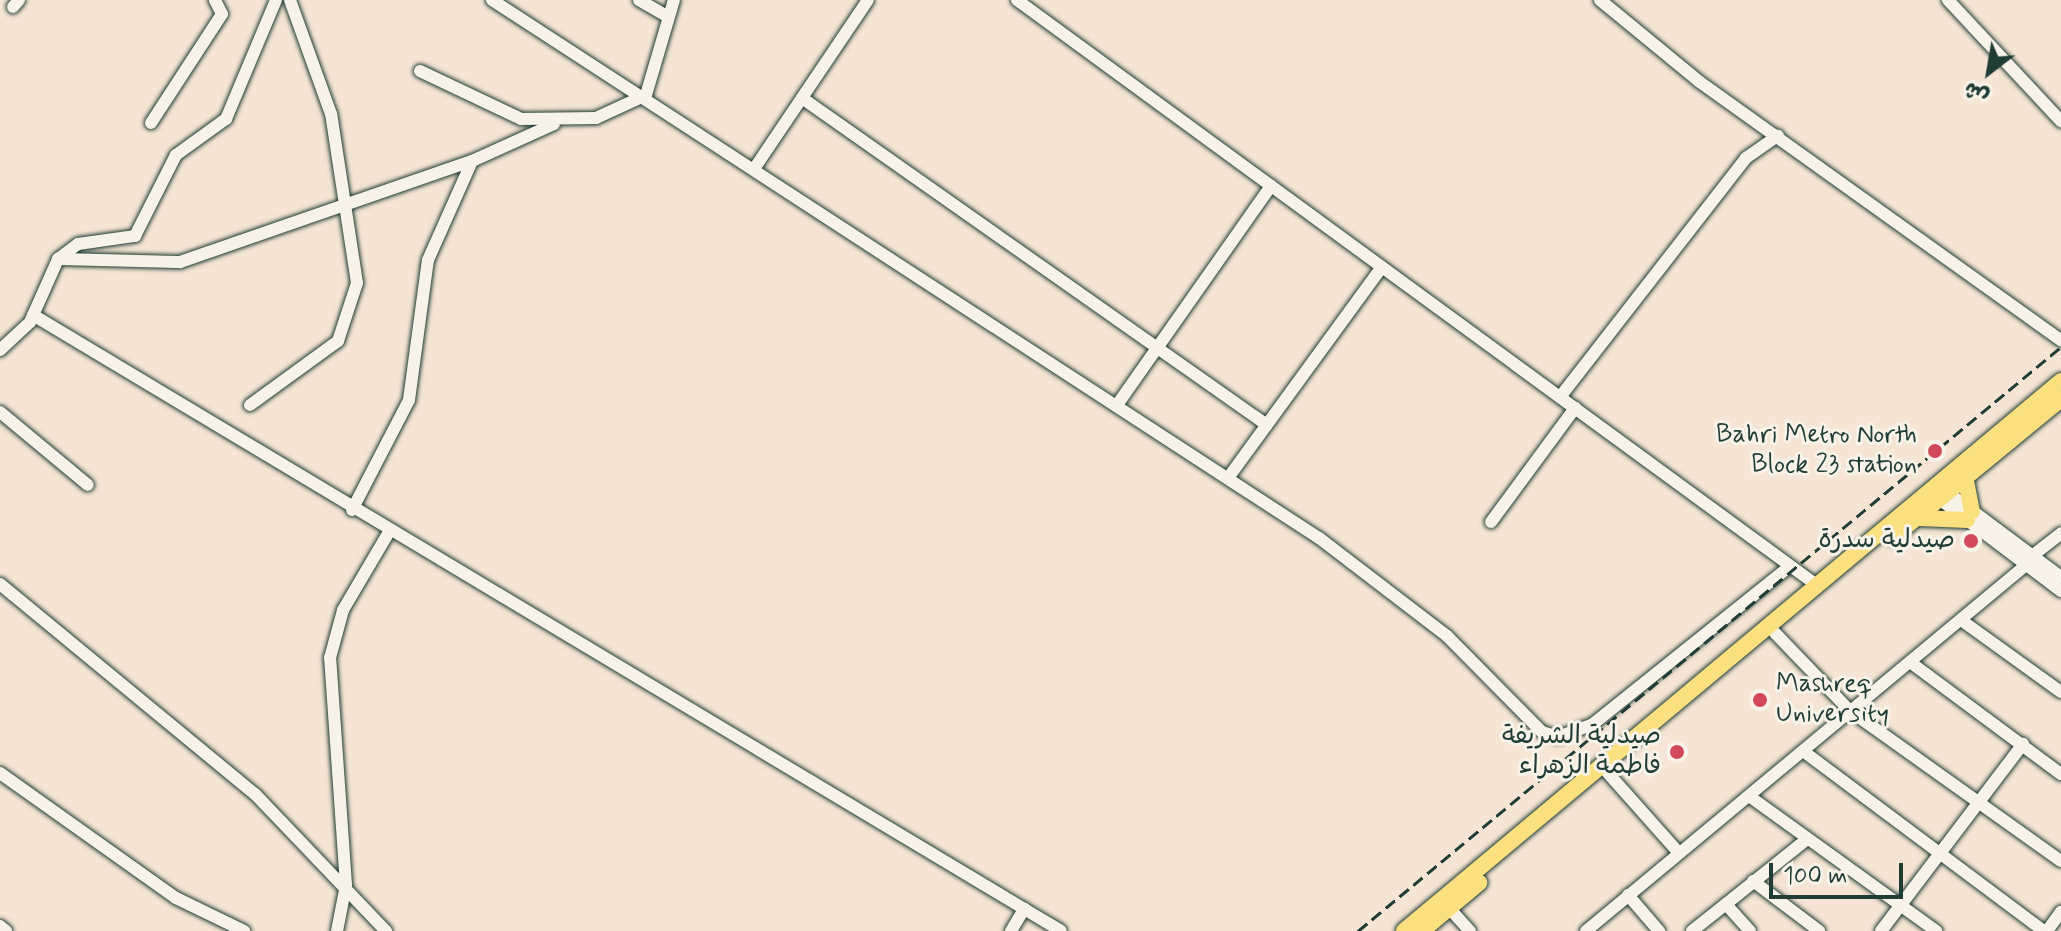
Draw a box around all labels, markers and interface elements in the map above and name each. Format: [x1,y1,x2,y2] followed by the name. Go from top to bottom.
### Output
[1949,32,2029,112] north arrow
[1959,74,1994,111] text: ش
[1716,420,1917,482] place label: Bahri Metro North Block 23 station
[1924,440,1946,462] marker: Bahri Metro North Block 23 station
[1819,525,1955,557] place label: صيدلية سدرة
[1962,532,1980,550] marker: صيدلية سدرة
[1776,669,1889,730] place label: Mashreq University
[1751,691,1769,709] marker: Mashreq University
[1502,721,1661,782] place label: صيدلية الشريفة فاطمة الزهراء
[1668,743,1686,761] marker: صيدلية الشريفة فاطمة الزهراء
[1773,847,1907,897] scale bar
[1783,861,1847,892] text: 100 m

